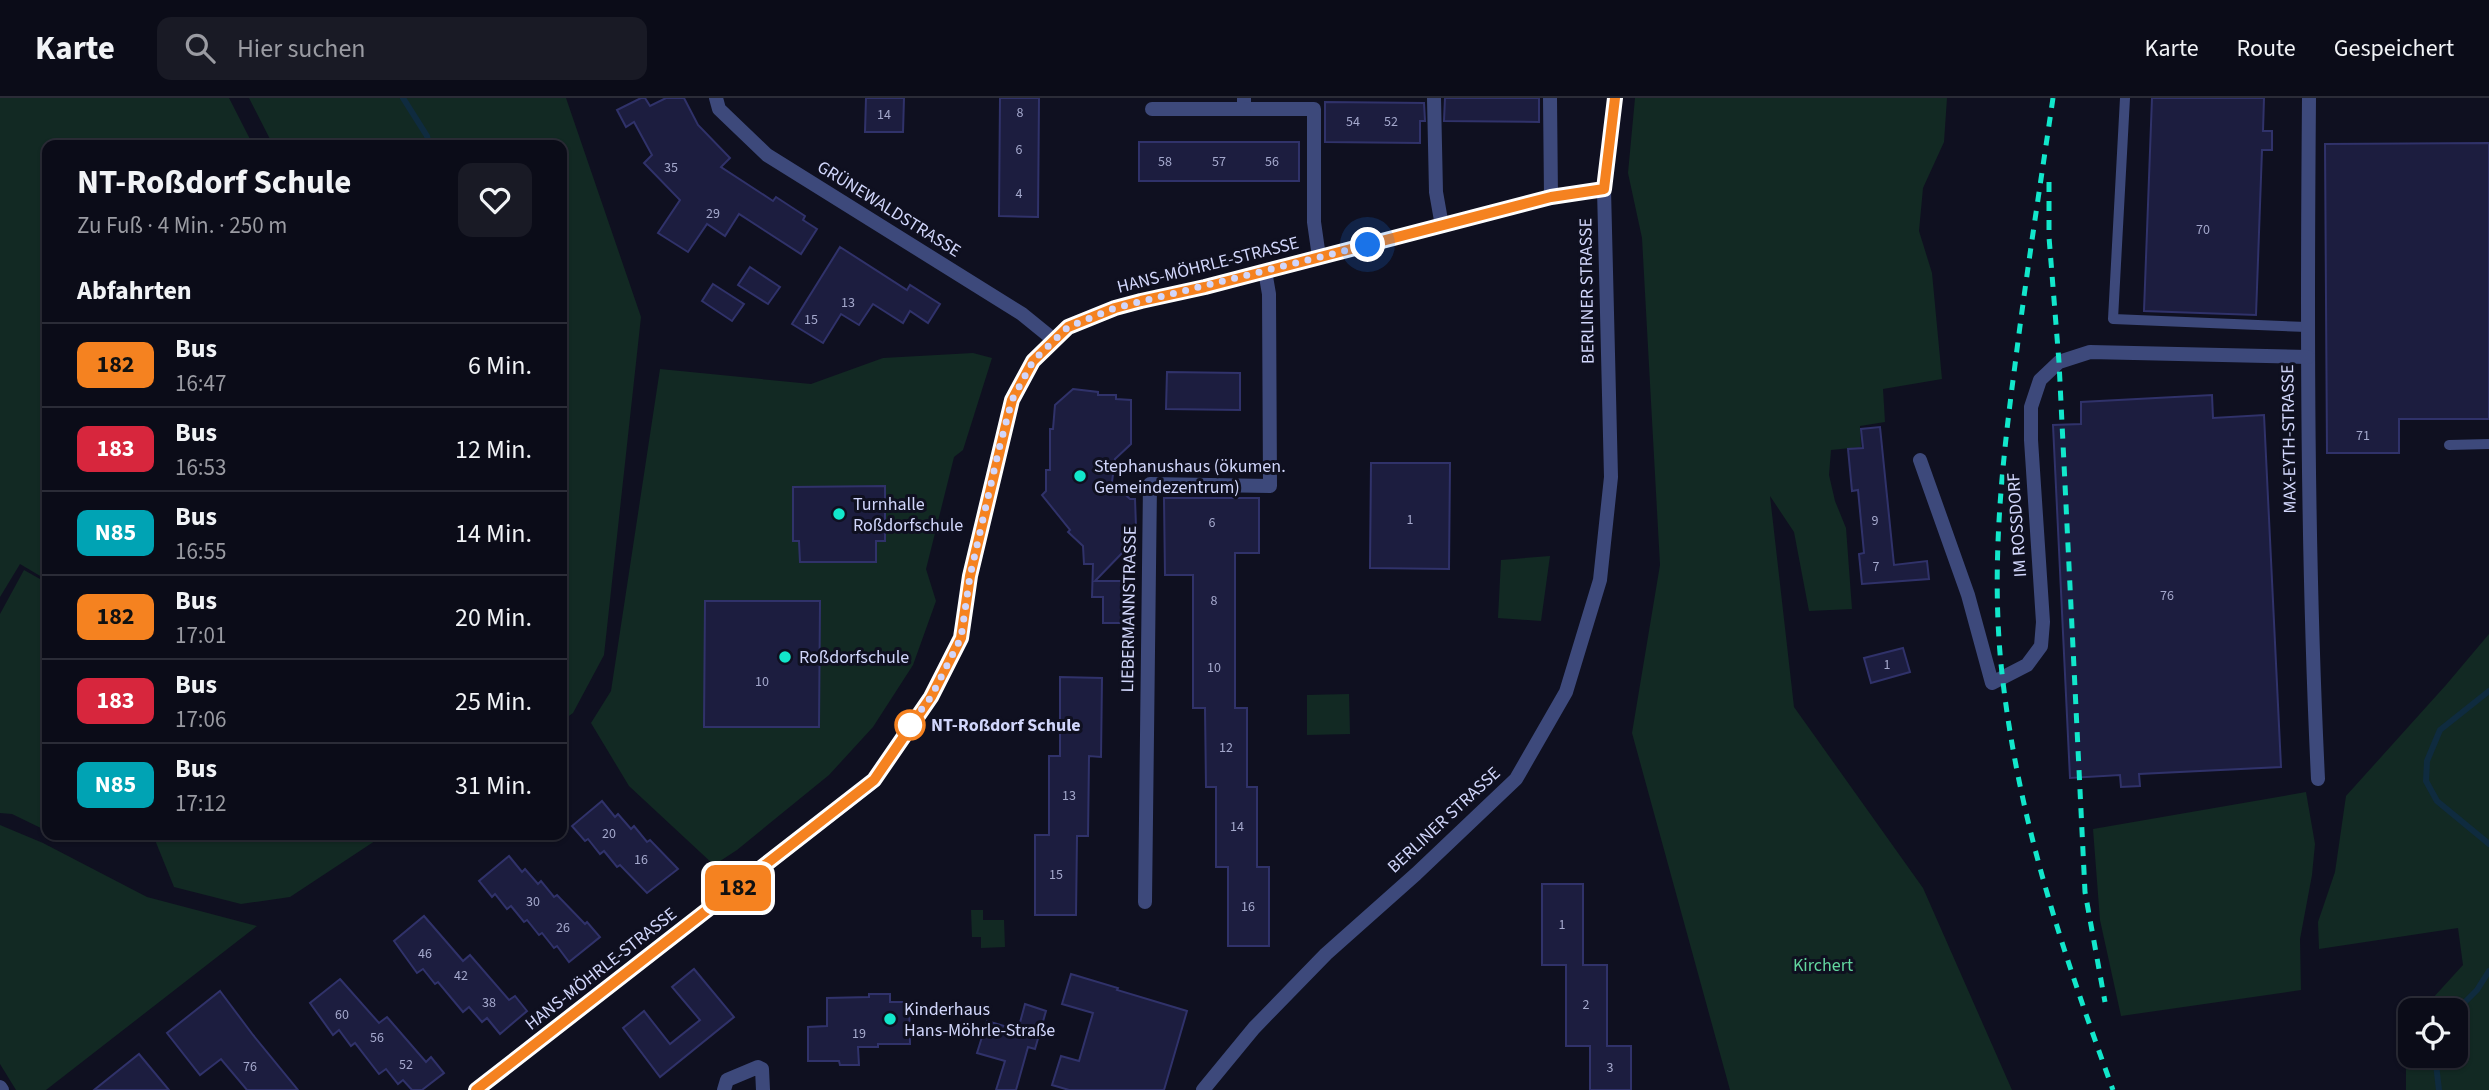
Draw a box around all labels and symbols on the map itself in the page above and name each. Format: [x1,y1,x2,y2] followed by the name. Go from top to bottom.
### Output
[1017,103,1024,123] house number: 8
[877,105,891,125] house number: 14
[1346,112,1360,132] house number: 54
[1384,112,1398,132] house number: 52
[1016,140,1023,160] house number: 6
[1158,152,1172,172] house number: 58
[1212,152,1226,172] house number: 57
[1265,152,1279,172] house number: 56
[812,155,966,263] street label: GRÜNEWALDSTRASSE
[664,158,678,178] house number: 35
[1016,184,1023,204] house number: 4
[706,204,720,224] house number: 29
[1573,218,1601,364] street label: BERLINER STRASSE
[2196,220,2210,240] house number: 70
[1350,227,1385,262] your location
[1115,230,1301,300] street label: HANS-MÖHRLE-STRASSE
[841,293,855,313] house number: 13
[804,310,818,330] house number: 15
[2275,364,2303,514] street label: MAX-EYTH-STRASSE
[2356,426,2370,446] house number: 71
[1094,454,1286,500] place label: Stephanushaus (ökumen. Gemeindezentrum)
[1072,468,1088,484] marker: Stephanushaus (ökumen. Gemeindezentrum)
[2001,472,2033,578] street label: IM ROSSDORF
[853,492,963,538] place label: Turnhalle Roßdorfschule
[831,506,847,522] marker: Turnhalle Roßdorfschule
[1407,510,1414,530] house number: 1
[1872,511,1879,531] house number: 9
[1209,513,1216,533] house number: 6
[1115,525,1143,693] street label: LIEBERMANNSTRASSE
[1873,557,1880,577] house number: 7
[2160,586,2174,606] house number: 76
[1211,591,1218,611] house number: 8
[799,645,909,670] place label: Roßdorfschule
[777,649,793,665] marker: Roßdorfschule
[1884,655,1891,675] house number: 1
[1207,658,1221,678] house number: 10
[755,672,769,692] house number: 10
[895,710,925,740] marker: NT-Roßdorf Schule
[931,713,1081,738] place label: NT-Roßdorf Schule
[1219,738,1233,758] house number: 12
[1382,761,1506,879] street label: BERLINER STRASSE
[1062,786,1076,806] house number: 13
[1230,817,1244,837] house number: 14
[602,824,616,844] house number: 20
[634,850,648,870] house number: 16
[698,865,778,911] line badge: 182
[1049,865,1063,885] house number: 15
[526,892,540,912] house number: 30
[1241,897,1255,917] house number: 16
[520,902,682,1036] street label: HANS-MÖHRLE-STRASSE
[1559,915,1566,935] house number: 1
[556,918,570,938] house number: 26
[418,944,432,964] house number: 46
[1793,953,1853,978] park label: Kirchert
[454,966,468,986] house number: 42
[482,993,496,1013] house number: 38
[1583,995,1590,1015] house number: 2
[904,997,1055,1043] place label: Kinderhaus Hans-Möhrle-Straße
[335,1005,349,1025] house number: 60
[882,1011,898,1027] marker: Kinderhaus Hans-Möhrle-Straße
[852,1024,866,1044] house number: 19
[370,1028,384,1048] house number: 56
[399,1055,413,1075] house number: 52
[243,1057,257,1077] house number: 76
[1607,1058,1614,1078] house number: 3

